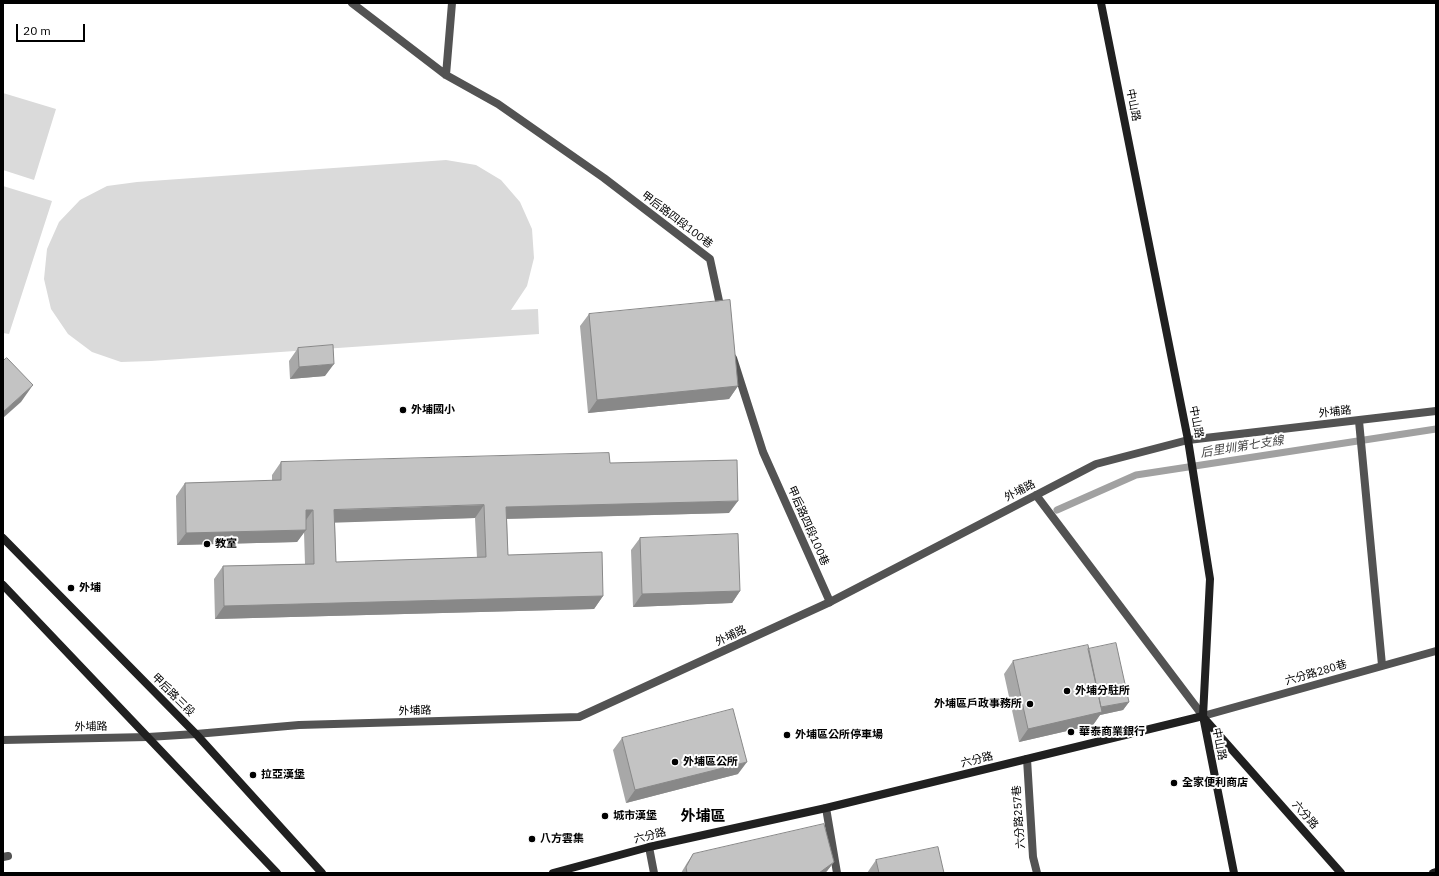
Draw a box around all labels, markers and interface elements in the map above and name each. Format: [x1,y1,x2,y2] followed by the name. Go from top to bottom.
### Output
[18,16,87,42] scale bar
[23,23,51,38] text: 20 m
[1123,88,1143,122] street label: 中山路
[639,189,715,251] street label: 甲后路四段100巷
[411,403,455,417] place label: 外埔國小
[1318,404,1352,420] street label: 外埔路
[398,405,408,415] marker: 外埔國小
[1186,405,1206,439] street label: 中山路
[1199,433,1285,461] water label: 后里圳第七支線
[1002,478,1038,504] street label: 外埔路
[785,484,831,568] street label: 甲后路四段100巷
[215,537,237,551] place label: 教室
[202,539,212,549] marker: 教室
[79,581,101,595] place label: 外埔
[66,583,76,593] marker: 外埔
[713,623,749,649] street label: 外埔路
[1284,658,1348,688] street label: 六分路280巷
[149,671,197,719] street label: 甲后路三段
[1075,684,1130,698] place label: 外埔分駐所
[1062,686,1072,696] marker: 外埔分駐所
[934,697,1022,711] place label: 外埔區戶政事務所
[1025,699,1035,709] marker: 外埔區戶政事務所
[398,704,432,718] street label: 外埔路
[74,720,108,734] street label: 外埔路
[1079,725,1145,739] place label: 華泰商業銀行
[1066,727,1076,737] marker: 華泰商業銀行
[1209,727,1229,761] street label: 中山路
[795,728,883,742] place label: 外埔區公所停車場
[782,730,792,740] marker: 外埔區公所停車場
[959,750,995,770] street label: 六分路
[683,755,738,769] place label: 外埔區公所
[670,757,680,767] marker: 外埔區公所
[261,768,305,782] place label: 拉亞漢堡
[248,770,258,780] marker: 拉亞漢堡
[1182,776,1248,790] place label: 全家便利商店
[1169,778,1179,788] marker: 全家便利商店
[1010,785,1028,849] street label: 六分路257巷
[1289,798,1321,832] street label: 六分路
[681,808,725,826] district label: 外埔區
[613,809,657,823] place label: 城市漢堡
[600,811,610,821] marker: 城市漢堡
[632,826,668,846] street label: 六分路
[540,832,584,846] place label: 八方雲集
[527,834,537,844] marker: 八方雲集

